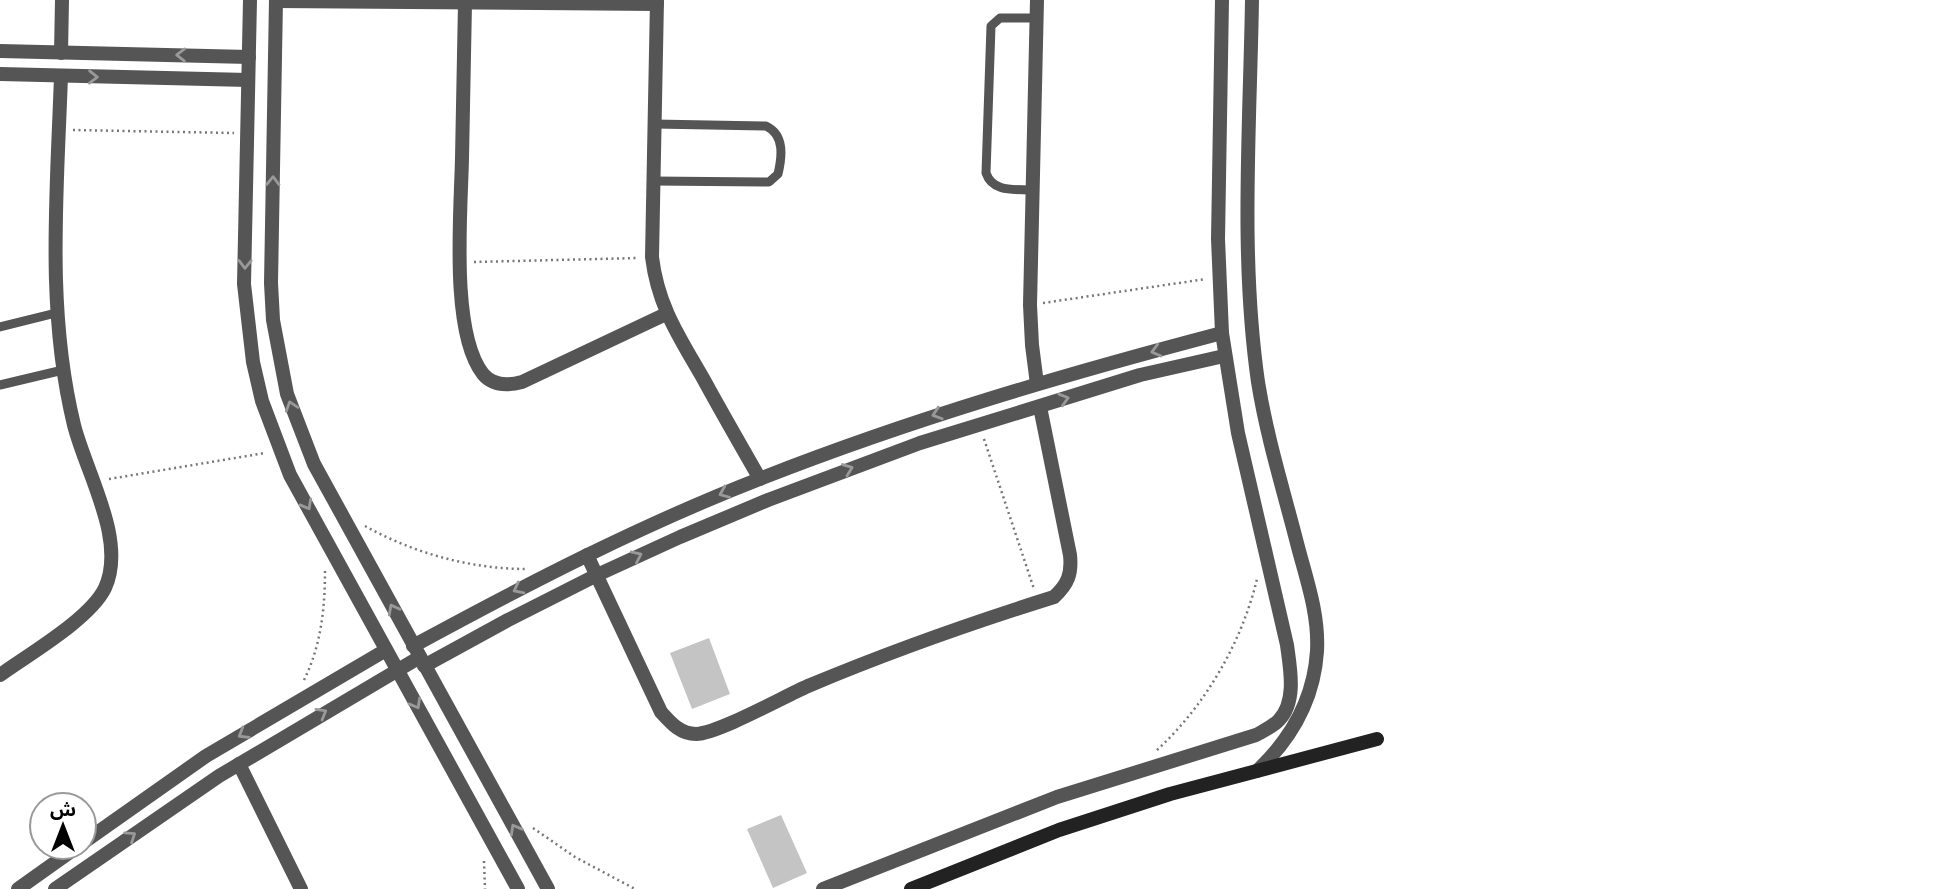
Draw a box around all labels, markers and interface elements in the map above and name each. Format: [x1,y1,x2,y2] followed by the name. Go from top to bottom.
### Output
[175,48,186,63] one-way arrow
[87,69,98,84] one-way arrow
[265,175,280,186] one-way arrow
[237,259,252,270] one-way arrow
[1150,343,1162,357] one-way arrow
[1058,393,1070,408] one-way arrow
[285,400,299,413] one-way arrow
[932,406,944,421] one-way arrow
[841,464,853,478] one-way arrow
[719,485,731,499] one-way arrow
[299,498,312,510] one-way arrow
[630,551,643,565] one-way arrow
[513,581,525,595] one-way arrow
[388,604,401,616] one-way arrow
[408,697,421,710] one-way arrow
[315,708,328,721] one-way arrow
[237,726,250,739] one-way arrow
[28,791,98,861] north arrow
[50,799,76,821] text: ش
[510,824,524,836] one-way arrow
[123,832,136,844] one-way arrow

